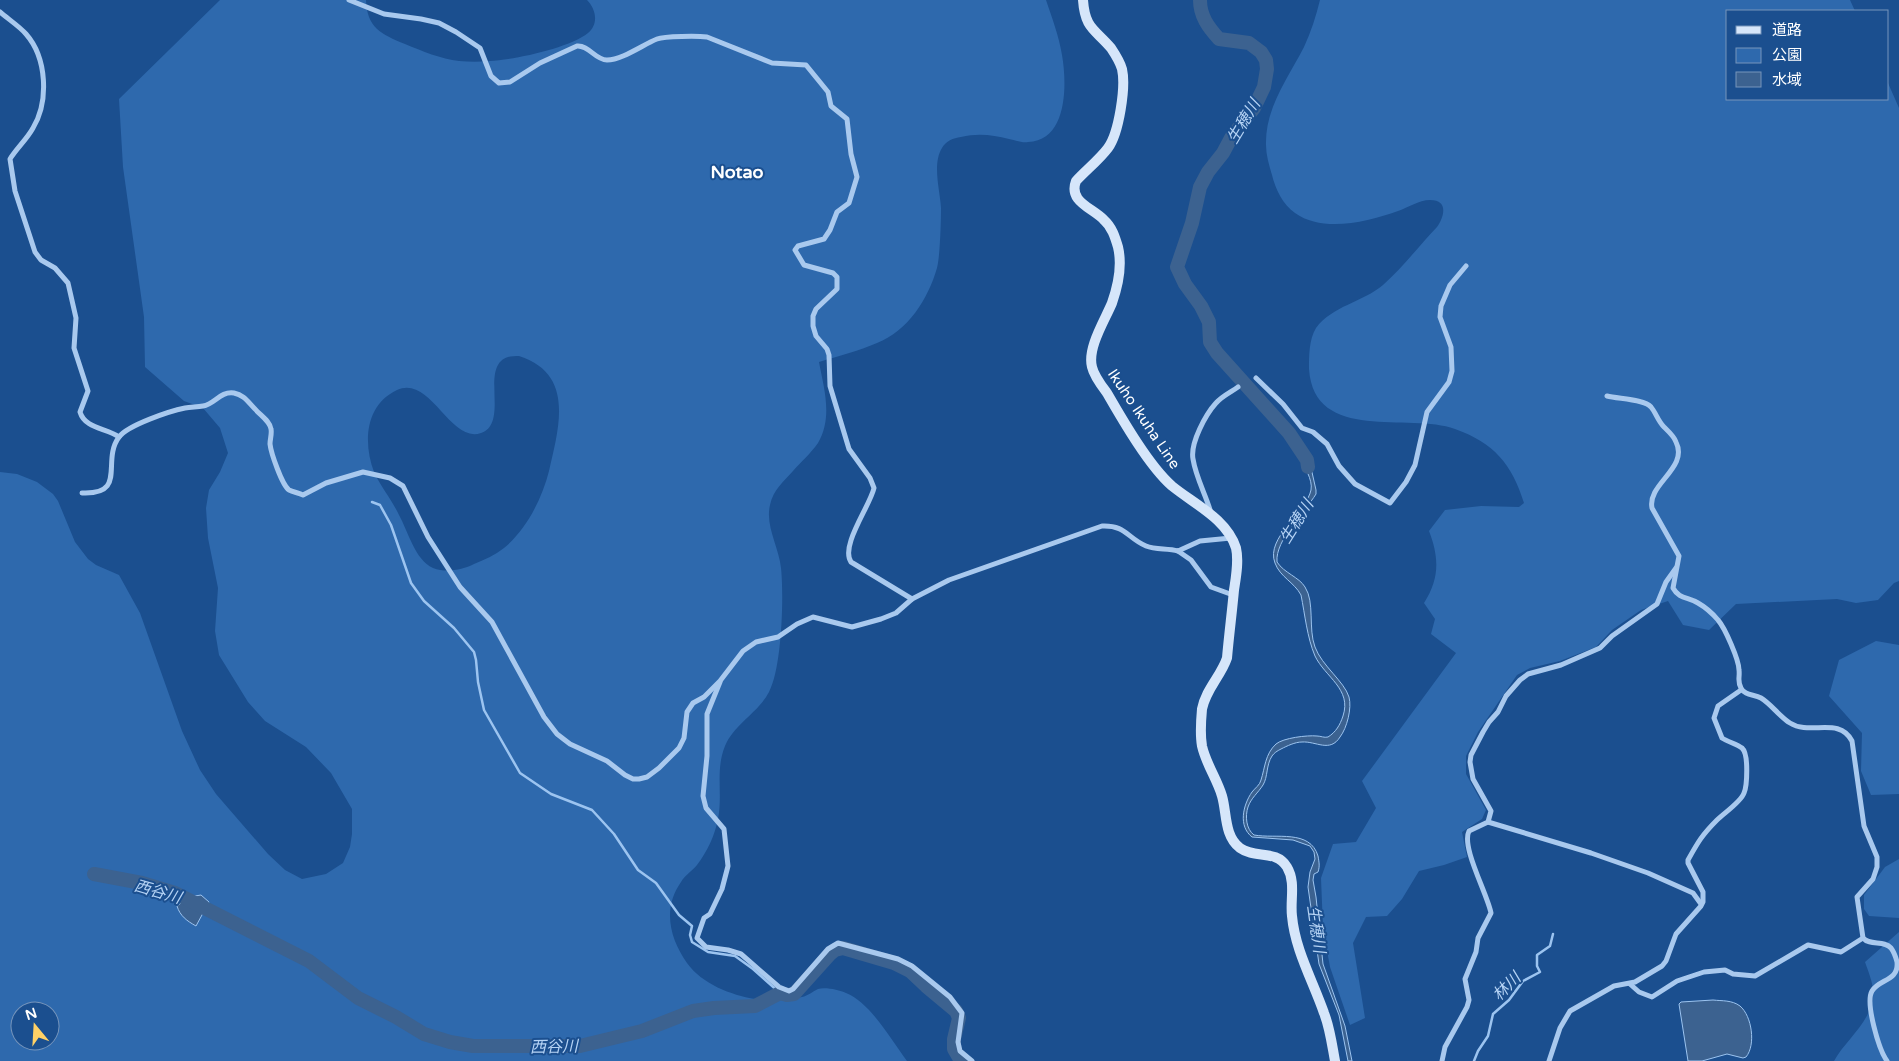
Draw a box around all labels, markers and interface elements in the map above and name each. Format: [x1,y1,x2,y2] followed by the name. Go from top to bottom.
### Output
[1726,10,1889,100] legend
[1772,21,1802,39] text: 道路
[1772,46,1802,64] text: 公園
[1772,71,1802,89] text: 水域
[1223,94,1266,147] water label: 生穂川
[710,161,764,183] district label: Notao
[1104,366,1184,472] street label: Ikuho Ikuha Line
[1276,494,1319,547] water label: 生穂川
[132,876,185,909] water label: 西谷川
[1303,904,1330,956] water label: 生穂川
[1488,967,1527,1005] water label: 林川
[10,1001,60,1051] north arrow
[23,1004,39,1024] text: N
[530,1037,580,1057] water label: 西谷川

